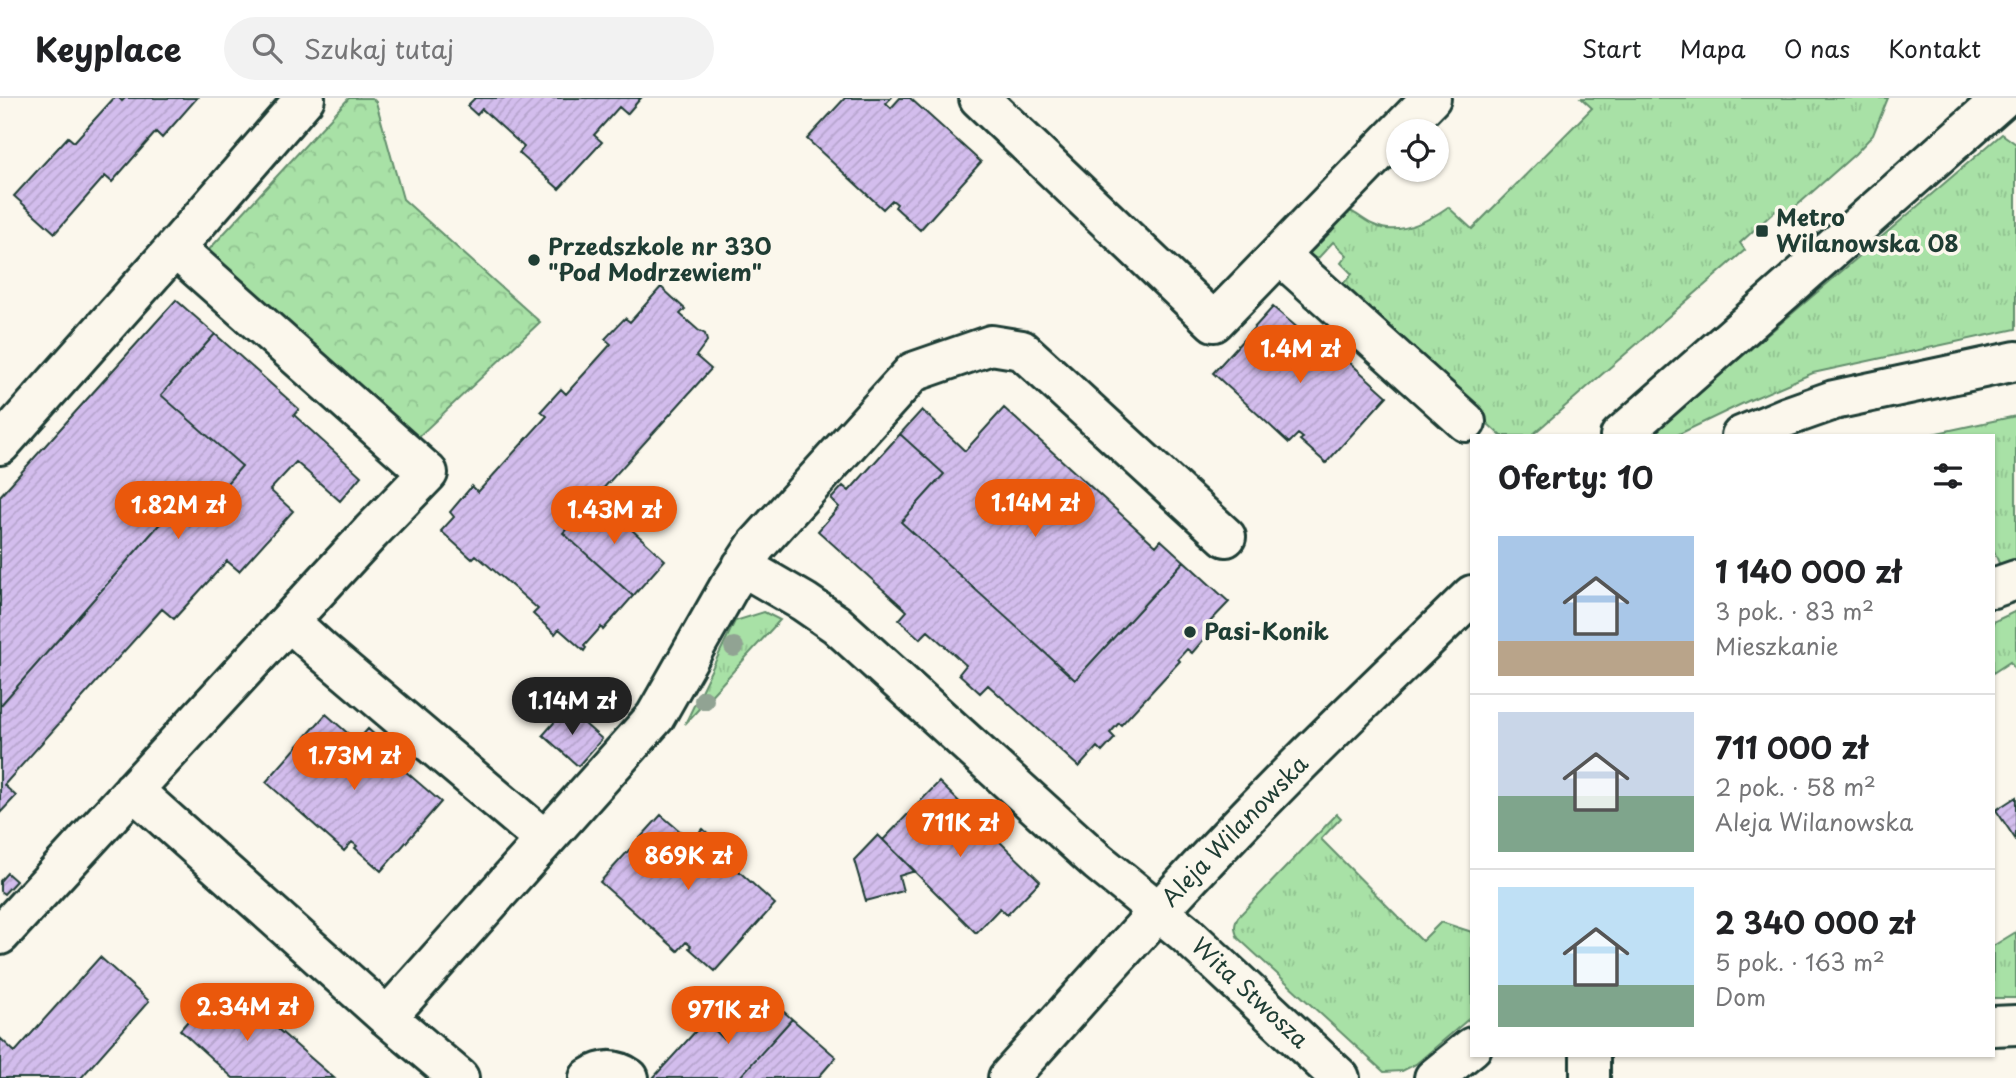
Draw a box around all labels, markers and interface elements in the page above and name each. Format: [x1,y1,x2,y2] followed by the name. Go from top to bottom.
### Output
[224,17,714,80] search box
[35,23,182,73] text: Keyplace
[248,29,286,67] icon: search
[304,29,454,68] text: Szukaj tutaj
[1582,30,1642,66] text: Start
[1680,30,1746,66] text: Mapa
[1784,30,1850,66] text: O nas
[1888,30,1981,66] text: Kontakt
[1386,119,1449,182] map controls
[1386,119,1449,182] button: locate
[1776,199,1959,260] place label: Metro Wilanowska 08
[1754,223,1770,239] marker: Metro Wilanowska 08
[548,228,772,289] place label: Przedszkole nr 330 "Pod Modrzewiem"
[526,252,542,268] marker: Przedszkole nr 330 "Pod Modrzewiem"
[1235,326,1365,385] pin: 1.4M zł
[1260,330,1340,365] text: 1.4M zł
[1498,454,1653,499] text: Oferty: 10
[1929,457,1967,495] icon: filters
[963,480,1107,539] pin: 1.14M zł
[106,482,250,541] pin: 1.82M zł
[991,484,1079,519] text: 1.14M zł
[131,486,225,521] text: 1.82M zł
[542,486,686,546] pin: 1.43M zł
[567,491,661,526] text: 1.43M zł
[1715,548,1901,593] text: 1 140 000 zł
[1554,564,1638,648] icon: home
[1715,593,1874,628] text: 3 pok. · 83 m²
[1204,613,1329,648] place label: Pasi-Konik
[1182,624,1198,640] marker: Pasi-Konik
[1715,628,1839,663] text: Mieszkanie
[500,678,644,737] pin: 1.14M zł
[528,682,616,717] text: 1.14M zł
[1715,724,1867,769] text: 711 000 zł
[282,732,426,792] pin: 1.73M zł
[308,737,400,772] text: 1.73M zł
[1554,740,1638,824] icon: home
[1152,746,1316,913] street label: Aleja Wilanowska
[1715,769,1876,804] text: 2 pok. · 58 m²
[895,800,1025,859] pin: 711K zł
[922,804,998,839] text: 711K zł
[1715,804,1913,839] text: Aleja Wilanowska
[623,832,753,892] pin: 869K zł
[644,837,732,872] text: 869K zł
[1715,899,1914,944] text: 2 340 000 zł
[1554,915,1638,999] icon: home
[1185,928,1318,1056] street label: Wita Stwosza
[1715,944,1885,979] text: 5 pok. · 163 m²
[1715,979,1766,1014] text: Dom
[175,984,319,1043] pin: 2.34M zł
[663,986,793,1046] pin: 971K zł
[196,988,298,1023] text: 2.34M zł
[688,991,768,1026] text: 971K zł

